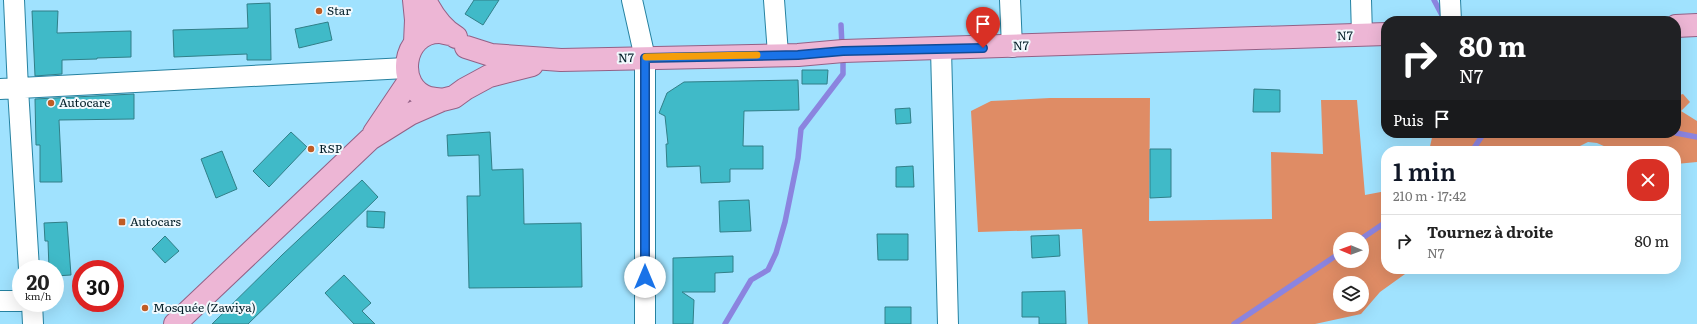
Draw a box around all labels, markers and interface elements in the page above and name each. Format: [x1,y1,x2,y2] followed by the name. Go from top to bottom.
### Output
[327,1,351,19] place label: Star
[314,6,324,16] marker: Star
[966,7.0,1000,48] pin
[972,13,994,35] icon: arrive
[1459,24,1526,66] text: 80 m
[1337,26,1353,44] street label: N7
[1393,32,1445,84] icon: right
[1013,36,1029,54] street label: N7
[618,48,634,66] street label: N7
[1459,62,1483,89] text: N7
[59,93,111,111] place label: Autocare
[46,98,56,108] marker: Autocare
[1393,108,1423,131] text: Puis
[1431,108,1453,130] icon: arrive
[319,139,342,157] place label: RSP
[306,144,316,154] marker: RSP
[1393,153,1456,188] text: 1 min
[1627,159,1669,201] button: close
[1393,186,1466,205] text: 210 m · 17:42
[130,212,181,230] place label: Autocars
[117,217,127,227] marker: Autocars
[1427,220,1553,243] text: Tournez à droite
[1635,229,1669,252] text: 80 m
[1393,230,1415,252] icon: right
[1333,232,1369,268] north arrow
[1333,232,1369,312] map controls
[1427,243,1444,262] text: N7
[624,256,666,298] position arrow
[72,260,124,312] speed limit sign: 30
[26,266,50,296] text: 20
[1333,276,1369,312] button: layers
[25,288,51,303] text: km/h
[153,298,256,316] place label: Mosquée (Zawiya)
[140,303,150,313] marker: Mosquée (Zawiya)

